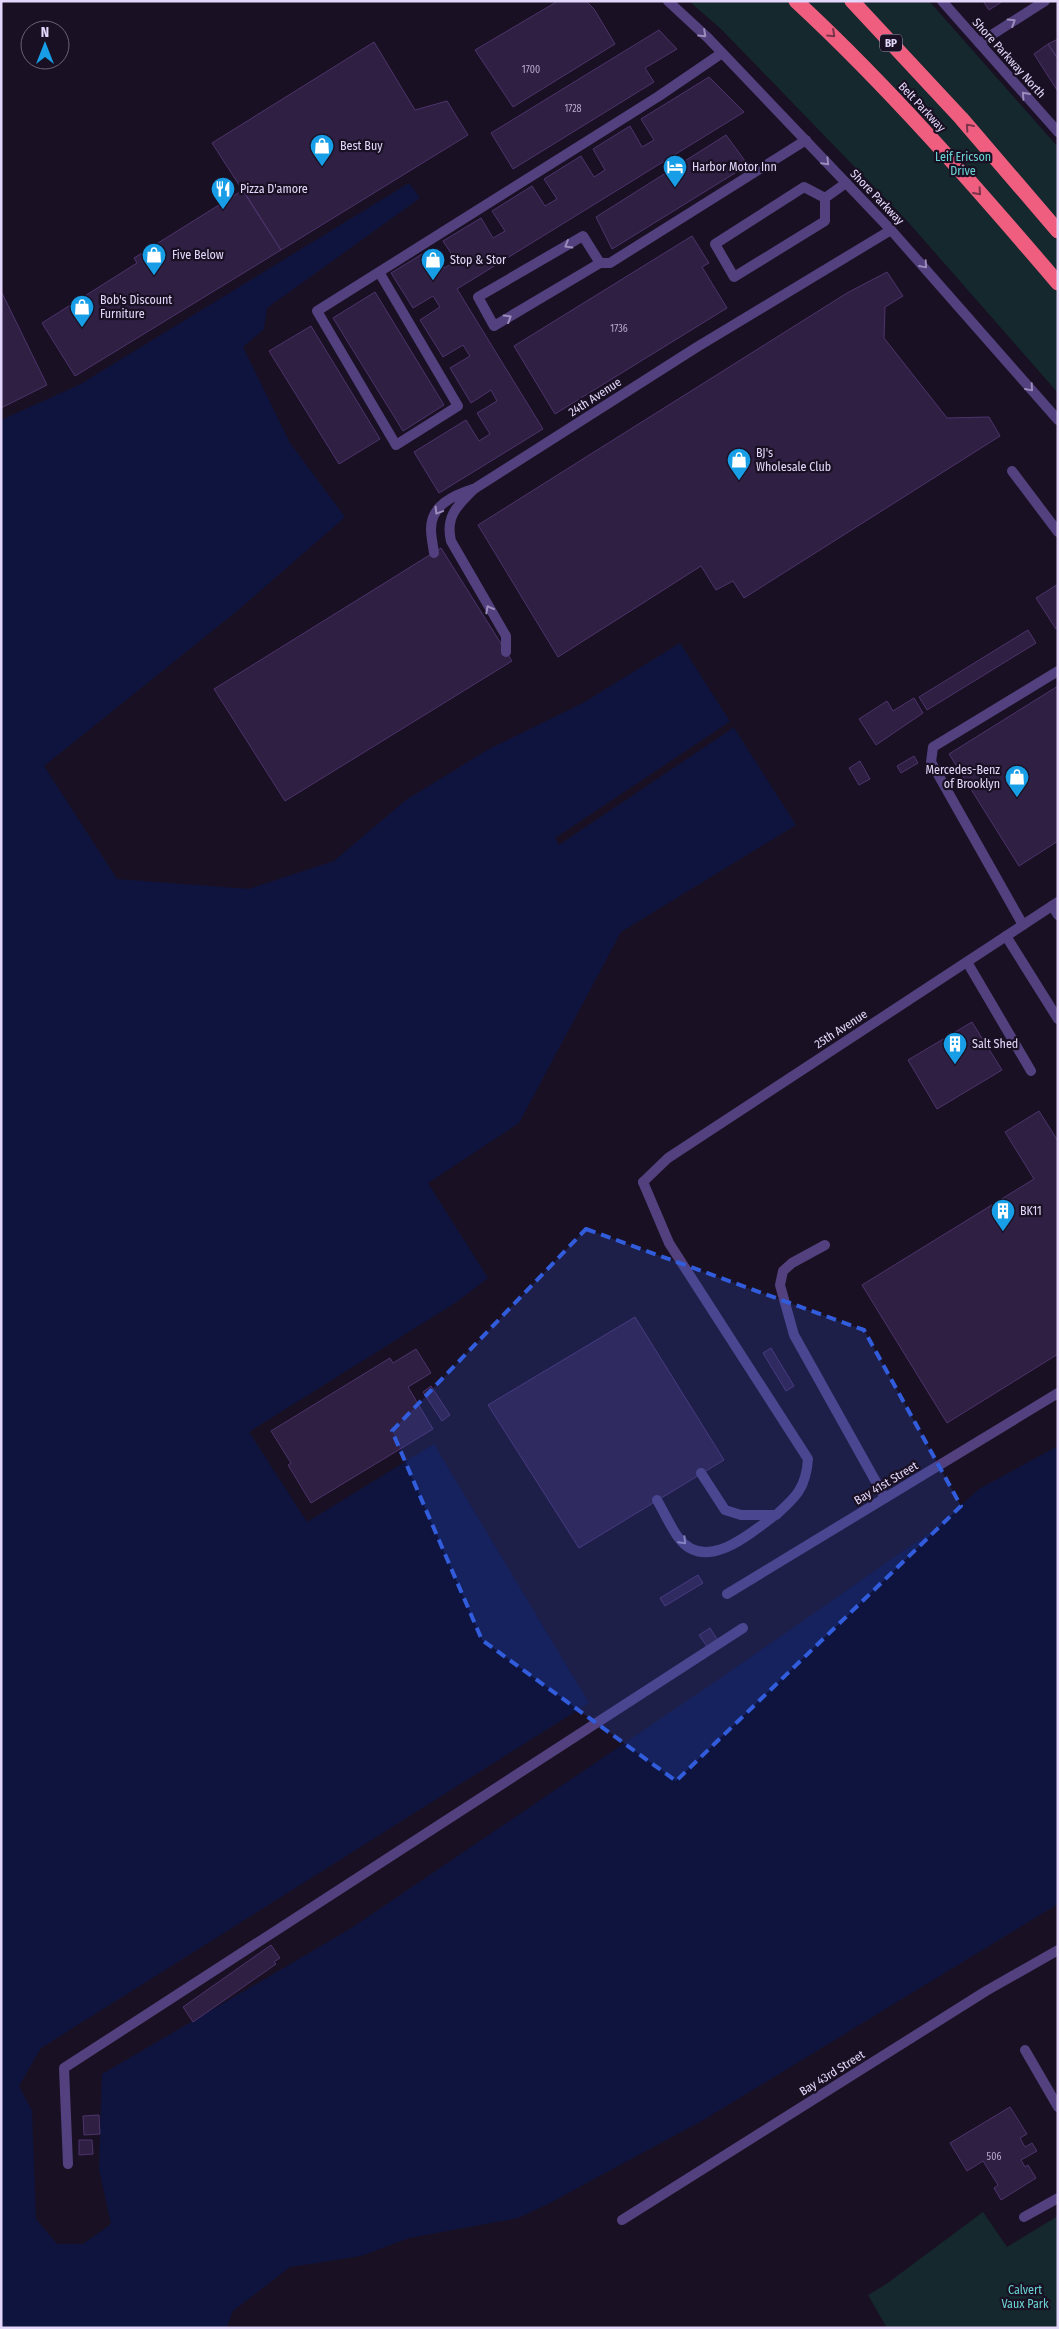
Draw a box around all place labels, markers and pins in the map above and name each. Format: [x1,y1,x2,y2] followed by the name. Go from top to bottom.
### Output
[309,133,335,167] shop icon: Best Buy
[340,139,383,153] place label: Best Buy
[662,154,688,188] hotel icon: Harbor Motor Inn
[692,160,777,174] place label: Harbor Motor Inn
[210,176,236,210] restaurant icon: Pizza D'amore
[240,182,308,196] place label: Pizza D'amore
[141,242,167,276] shop icon: Five Below
[420,247,446,281] shop icon: Stop & Stor
[172,248,224,262] place label: Five Below
[450,253,507,267] place label: Stop & Stor
[100,293,172,321] place label: Bob's Discount Furniture
[69,294,95,328] shop icon: Bob's Discount Furniture
[756,446,831,474] place label: BJ's Wholesale Club
[726,447,752,481] shop icon: BJ's Wholesale Club
[926,763,1000,791] place label: Mercedes-Benz of Brooklyn
[1004,764,1030,798] shop icon: Mercedes-Benz of Brooklyn
[942,1031,968,1065] building icon: Salt Shed
[972,1037,1018,1051] place label: Salt Shed
[990,1198,1016,1232] building icon: BK11
[1020,1204,1042,1218] place label: BK11

